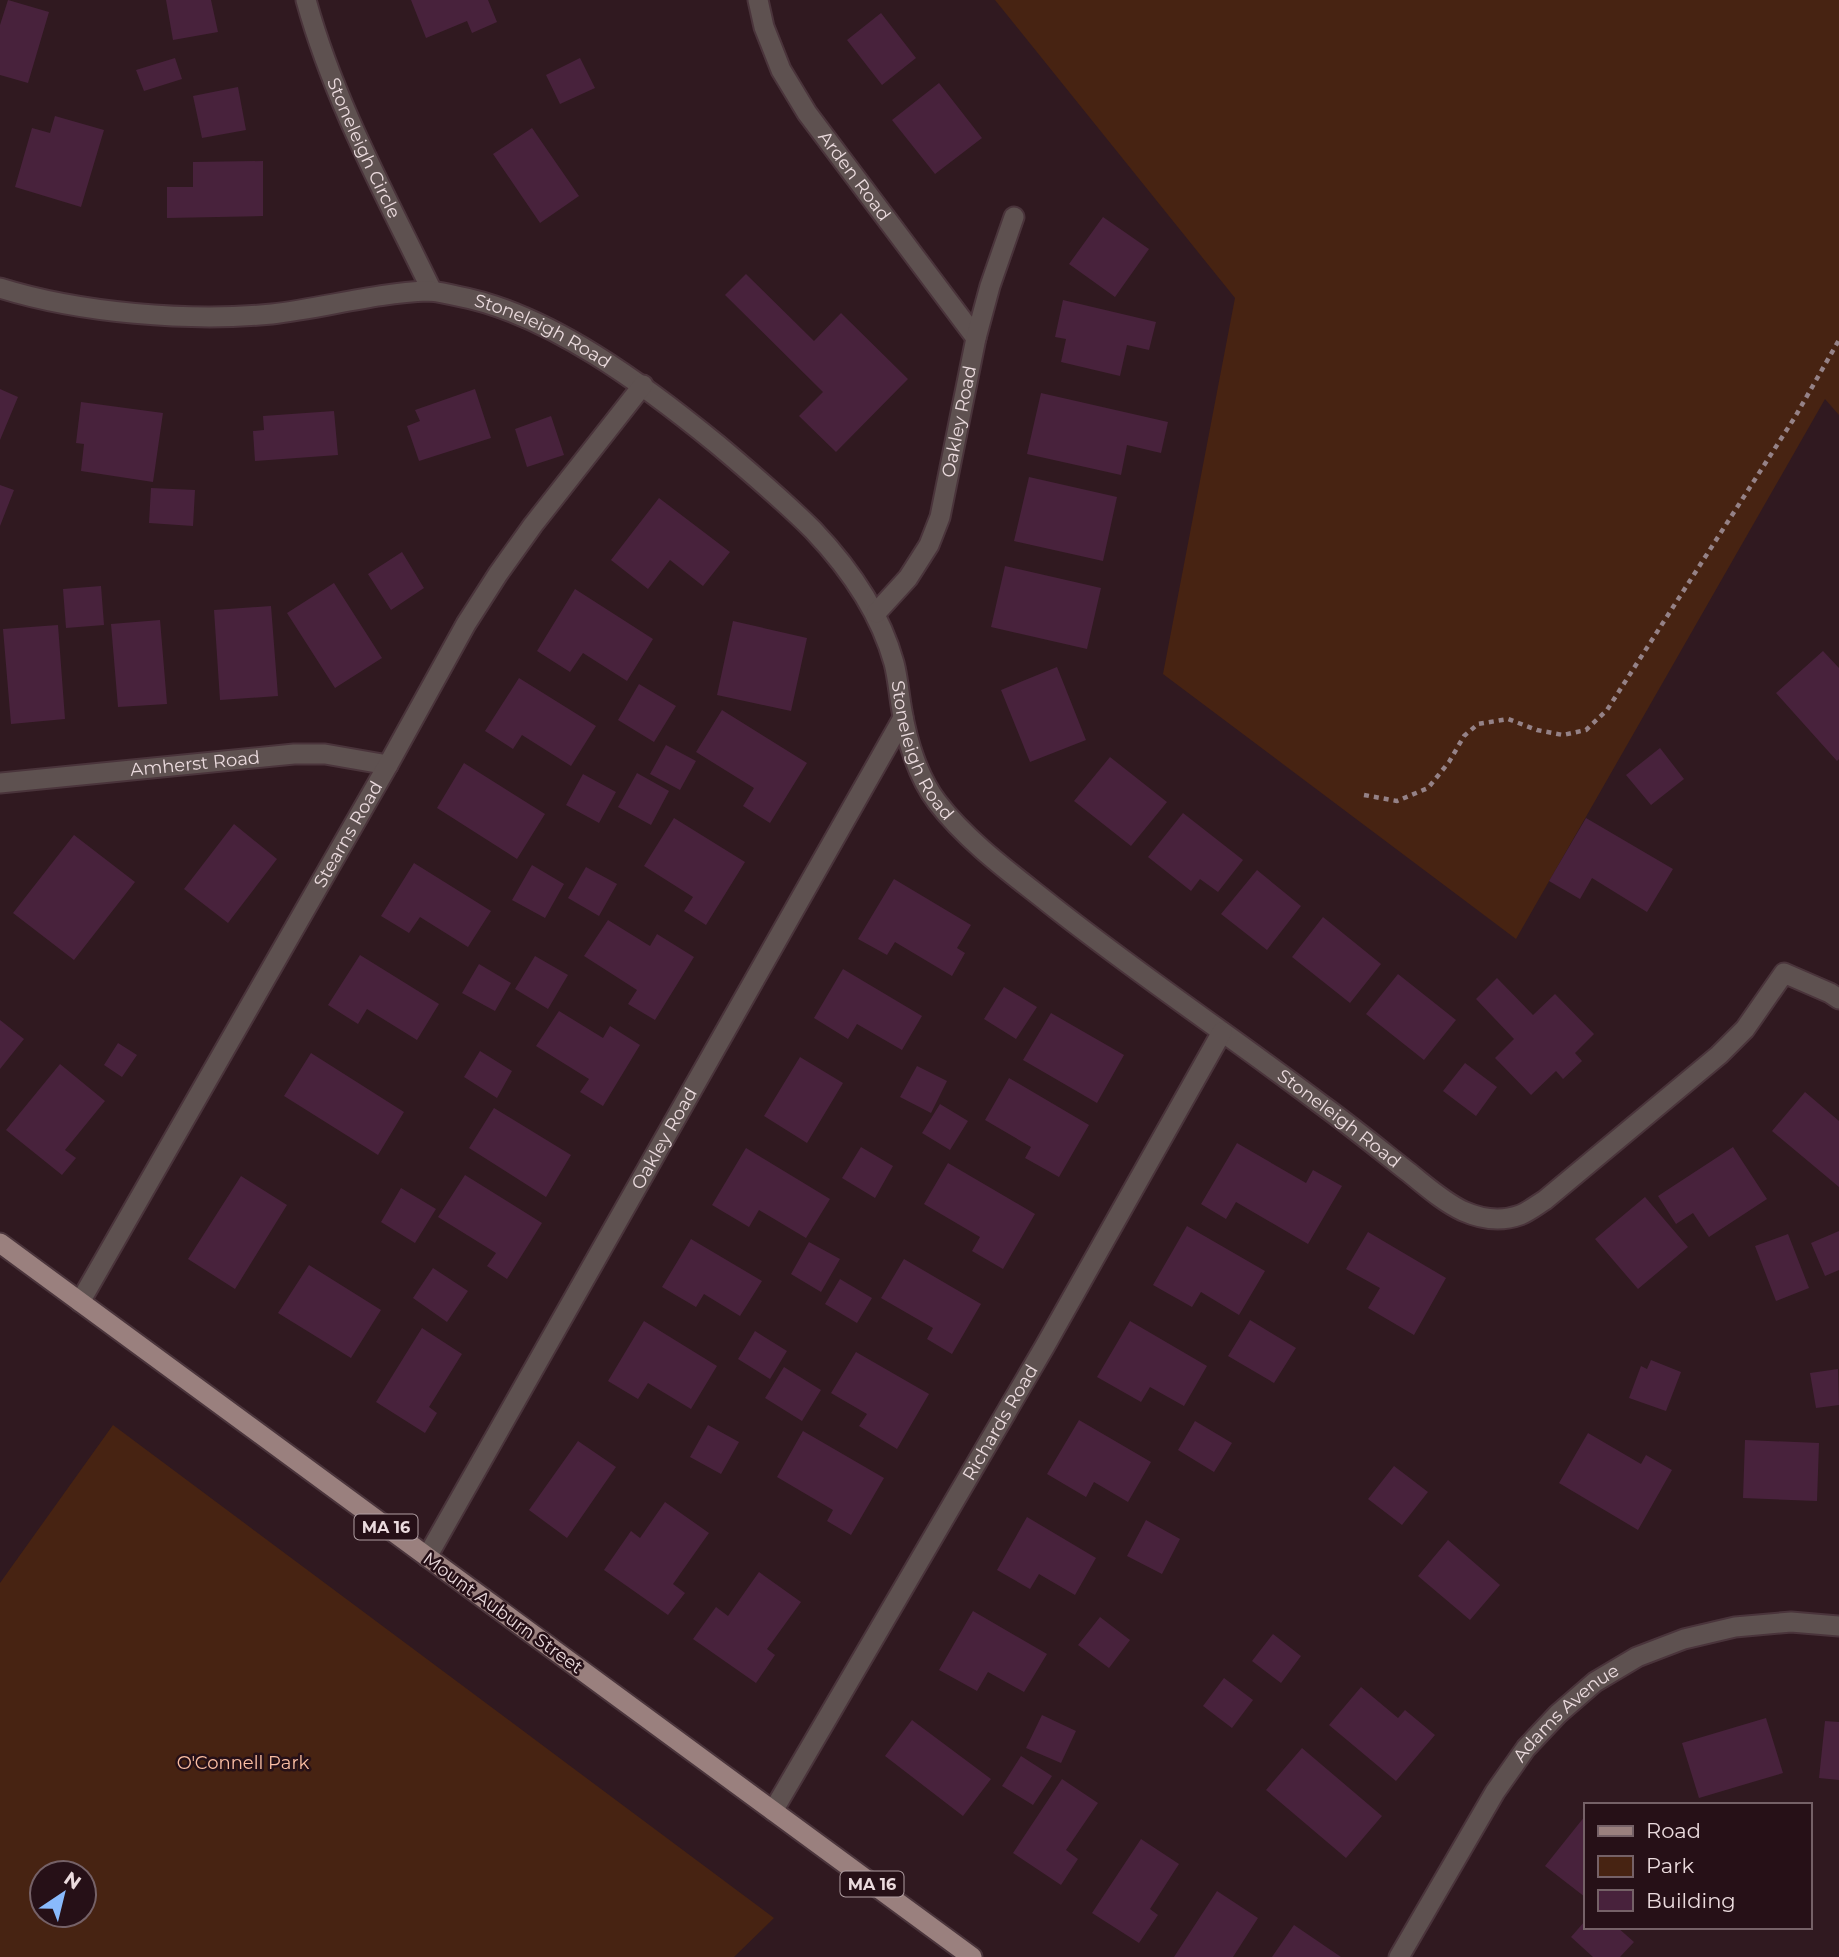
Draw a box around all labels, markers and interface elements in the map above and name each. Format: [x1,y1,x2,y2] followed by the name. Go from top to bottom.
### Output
[322,74,405,222] street label: Stoneleigh Circle
[813,127,895,225] street label: Arden Road
[472,289,615,373] street label: Stoneleigh Road
[937,364,981,479] street label: Oakley Road
[887,679,958,825] street label: Stoneleigh Road
[129,746,261,781] street label: Amherst Road
[309,777,387,892] street label: Stearns Road
[1273,1065,1405,1173] street label: Stoneleigh Road
[627,1084,702,1194] street label: Oakley Road
[958,1361,1043,1484] street label: Richards Road
[354,1514,418,1540] road number: MA 16
[419,1548,587,1678] street label: Mount Auburn Street
[1508,1659,1623,1766] street label: Adams Avenue
[177,1752,309,1774] park label: O'Connell Park
[1584,1803,1811,1929] legend
[1646,1818,1701,1843] text: Road
[1646,1853,1694,1878] text: Park
[28,1859,98,1929] north arrow
[60,1867,85,1894] text: N
[840,1872,903,1896] road number: MA 16
[1646,1888,1736,1913] text: Building

